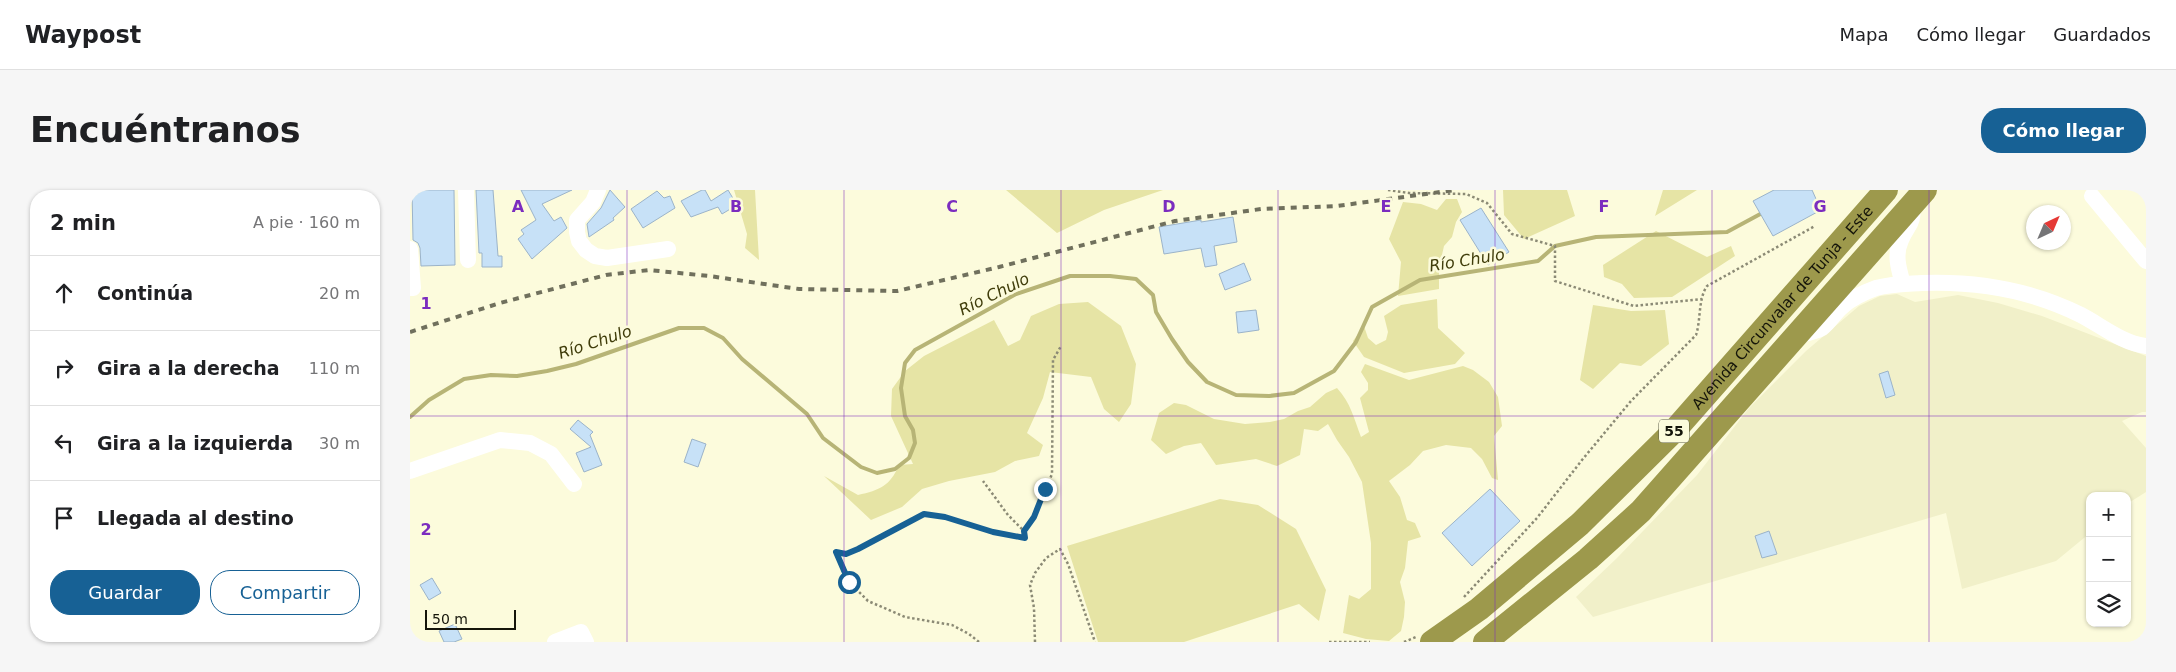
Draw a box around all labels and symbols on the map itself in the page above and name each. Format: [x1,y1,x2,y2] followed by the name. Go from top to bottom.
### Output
[512,197,525,216] text: A
[730,197,742,216] text: B
[946,197,958,216] text: C
[1162,197,1176,216] text: D
[1381,197,1391,216] text: E
[1599,197,1609,216] text: F
[1813,197,1827,216] text: G
[1688,202,1877,413] street label: Avenida Circunvalar de Tunja - Este
[2026,205,2071,250] north arrow
[1428,245,1506,275] water label: Río Chulo
[956,269,1033,319] water label: Río Chulo
[420,294,432,313] text: 1
[556,321,634,363] water label: Río Chulo
[1659,420,1689,442] road number: 55
[1034,478,1057,501] route end
[420,520,432,539] text: 2
[838,571,861,594] route start
[425,607,516,630] scale bar

